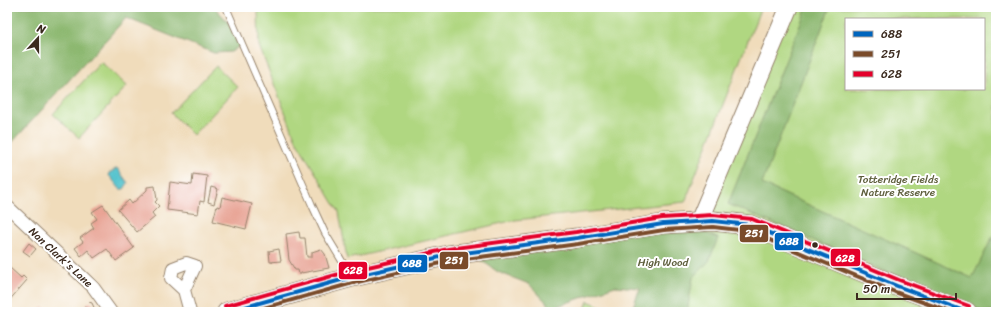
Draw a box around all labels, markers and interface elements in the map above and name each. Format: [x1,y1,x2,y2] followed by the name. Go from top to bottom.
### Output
[18,18,58,58] north arrow
[845,18,985,90] legend
[34,19,49,40] text: N
[881,23,902,45] text: 688
[881,43,900,65] text: 251
[881,63,902,85] text: 628
[858,170,939,202] park label: Totteridge Fields Nature Reserve
[24,222,97,293] street label: Nan Clark's Lane
[739,224,769,243] line badge: 251
[744,224,763,243] text: 251
[774,232,804,251] line badge: 688
[778,232,799,251] text: 688
[810,240,820,250] unlabelled marker
[830,248,861,267] line badge: 628
[834,249,855,268] text: 628
[439,251,469,270] line badge: 251
[444,251,463,270] text: 251
[638,253,689,272] park label: High Wood
[397,254,428,273] line badge: 688
[401,254,422,273] text: 688
[338,261,368,280] line badge: 628
[342,261,363,280] text: 628
[857,275,956,301] scale bar
[863,278,890,300] text: 50 m

